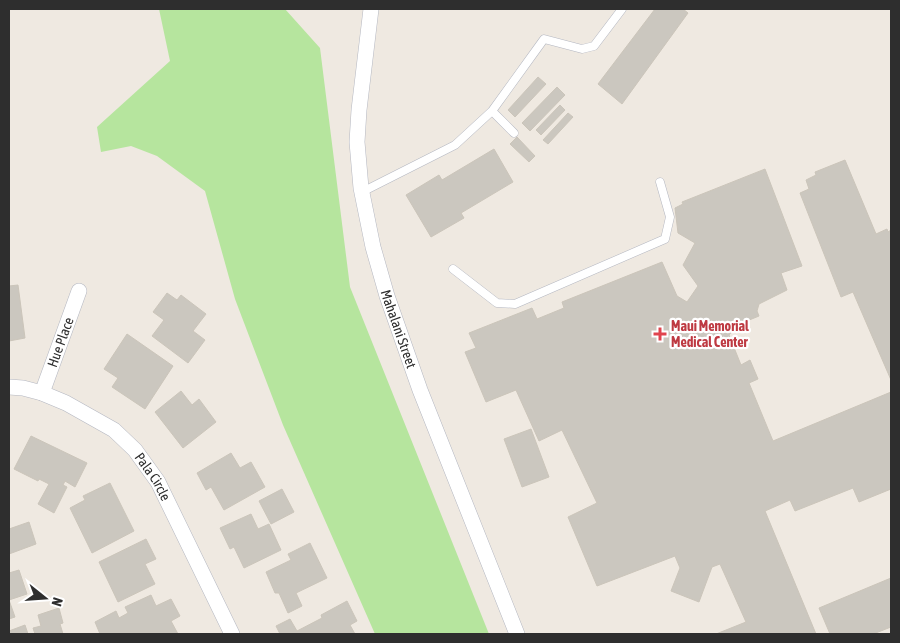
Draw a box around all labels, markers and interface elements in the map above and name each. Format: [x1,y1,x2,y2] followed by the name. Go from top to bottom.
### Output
[378,288,420,370] street label: Mahalani Street
[44,315,77,369] street label: Hue Place
[671,318,749,350] place label: Maui Memorial Medical Center
[653,327,667,341] marker: Maui Memorial Medical Center
[132,450,174,503] street label: Pala Circle
[20,573,70,623] north arrow
[49,596,66,608] text: N

